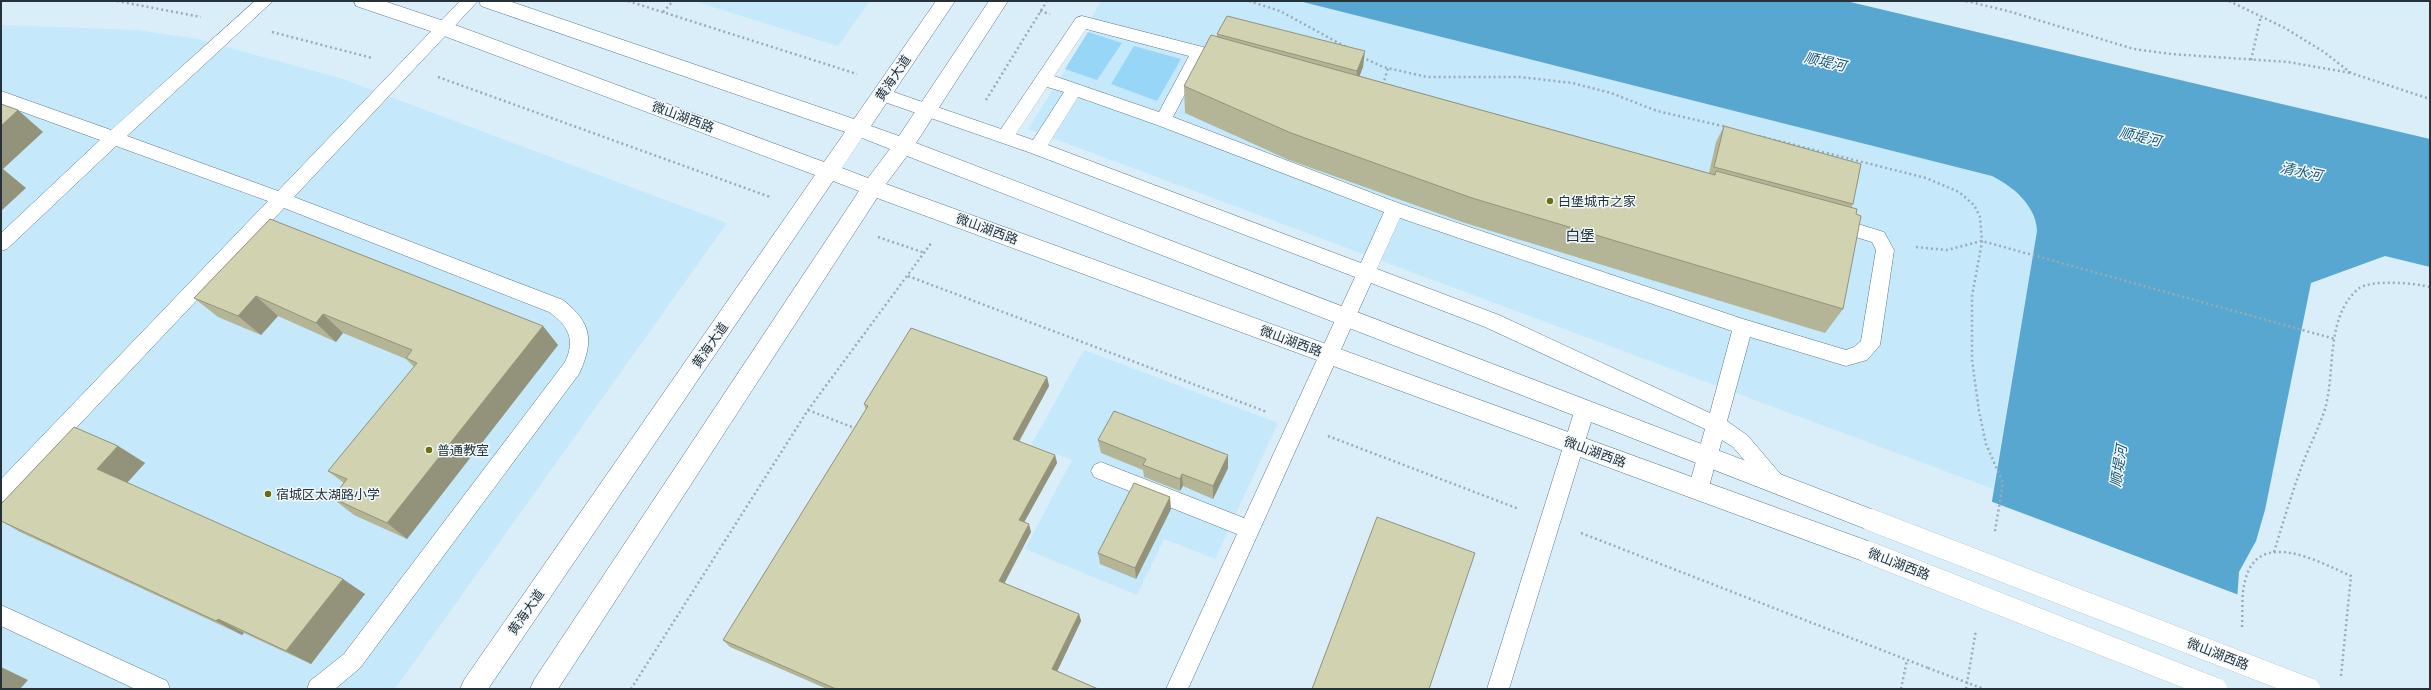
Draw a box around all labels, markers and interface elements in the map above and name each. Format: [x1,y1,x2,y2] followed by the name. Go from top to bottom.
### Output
[1803,49,1850,76] water label: 顺堤河
[872,52,914,104] street label: 黄海大道
[650,99,716,135] street label: 微山湖西路
[2118,124,2165,151] water label: 顺堤河
[2279,159,2326,185] water label: 清水河
[1558,194,1636,209] place label: 白堡城市之家
[1545,196,1555,206] marker: 白堡城市之家
[954,211,1020,247] street label: 微山湖西路
[1565,227,1595,245] district label: 白堡
[689,319,731,371] street label: 黄海大道
[1258,323,1324,359] street label: 微山湖西路
[1562,434,1628,470] street label: 微山湖西路
[2107,441,2131,488] water label: 顺堤河
[437,443,489,458] place label: 普通教室
[424,445,434,455] marker: 普通教室
[276,487,380,502] place label: 宿城区太湖路小学
[263,489,273,499] marker: 宿城区太湖路小学
[1866,545,1932,583] street label: 微山湖西路
[505,586,547,638] street label: 黄海大道
[2185,635,2251,673] street label: 微山湖西路

